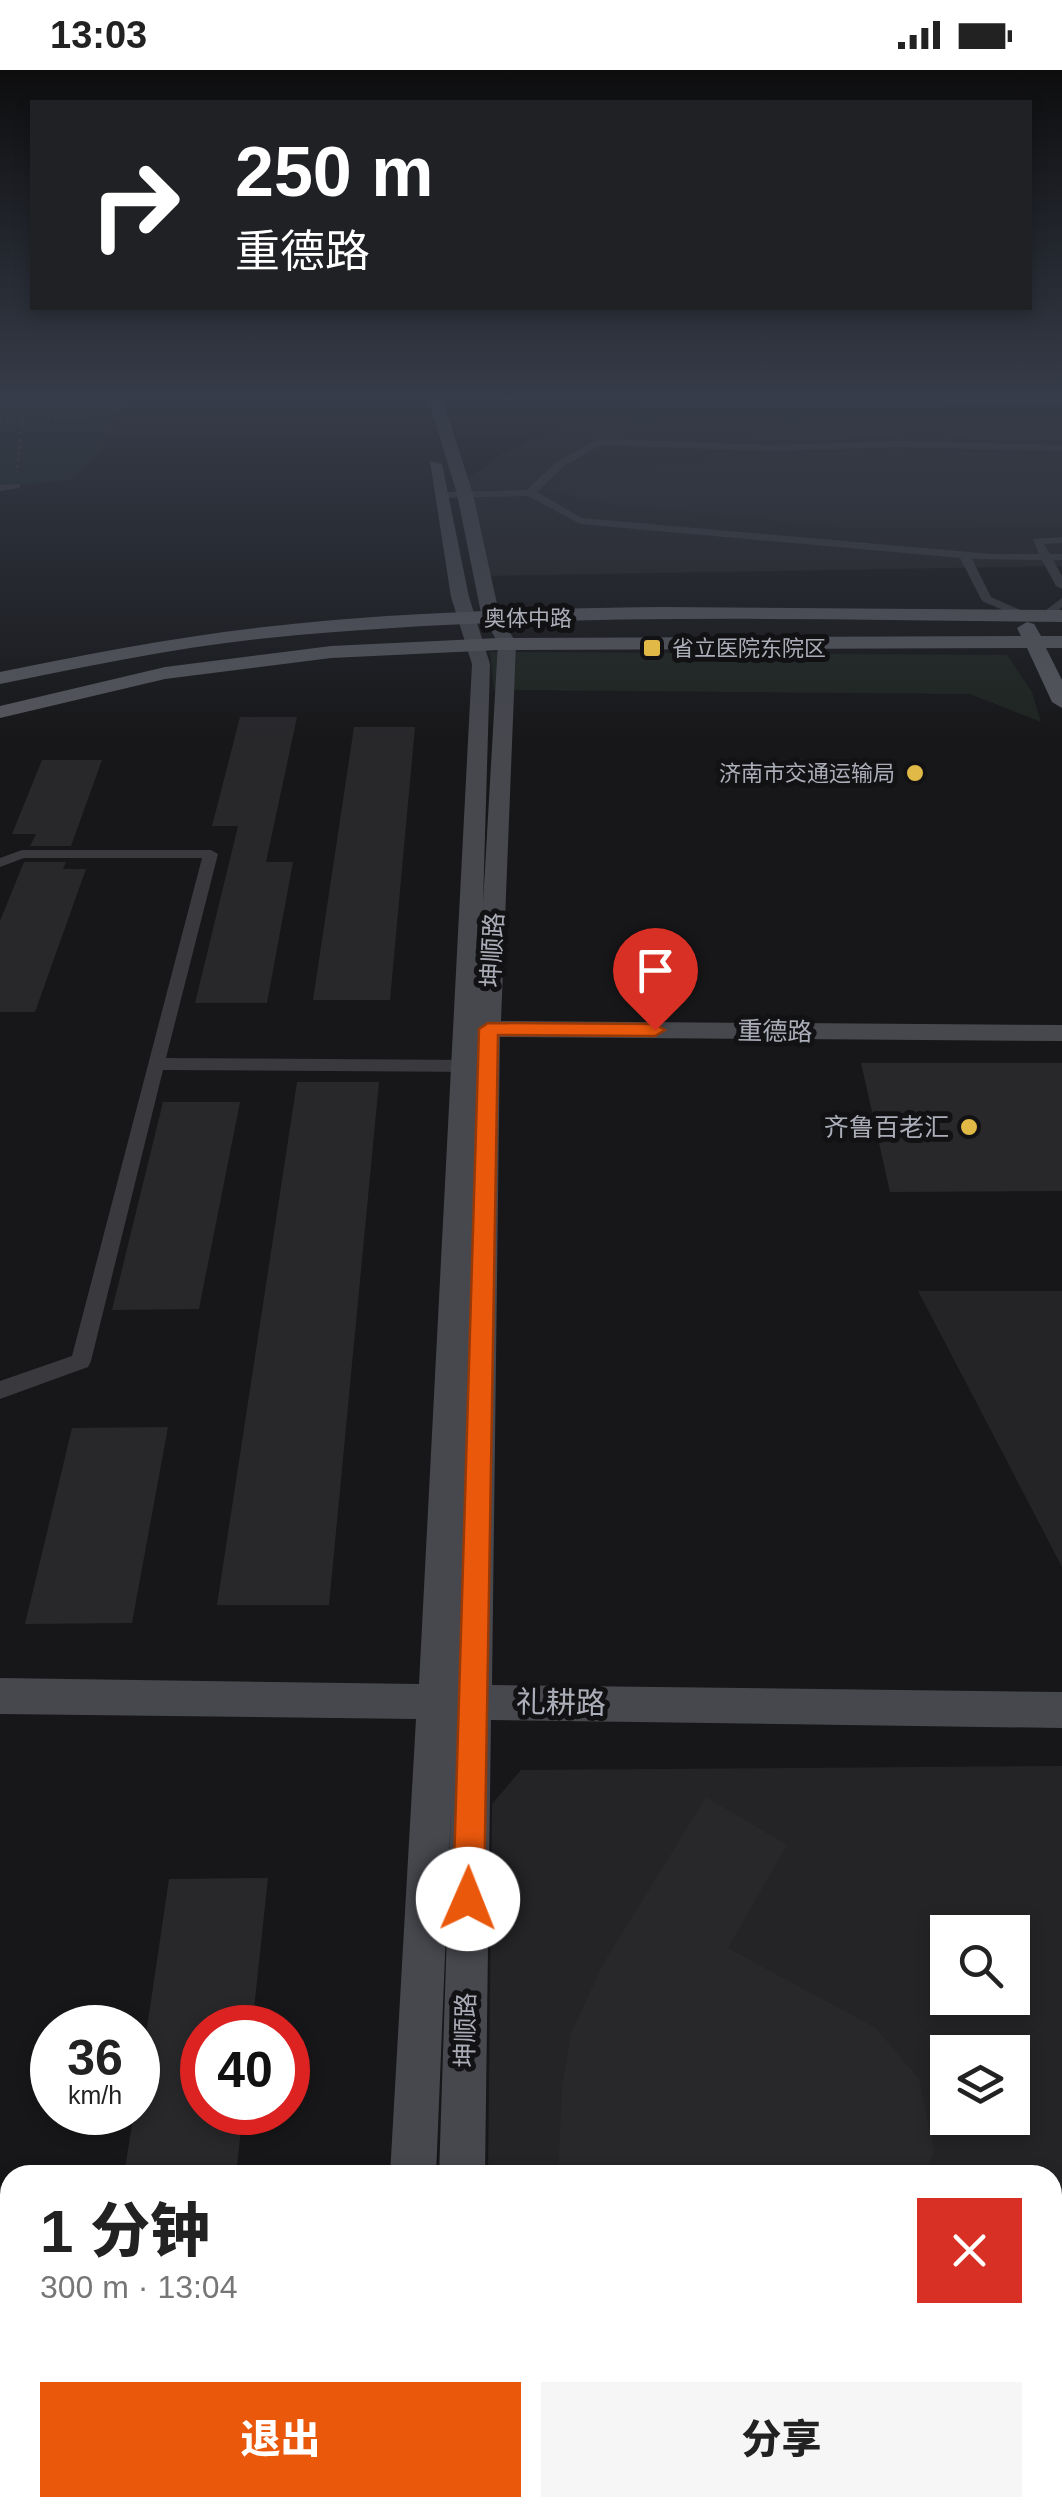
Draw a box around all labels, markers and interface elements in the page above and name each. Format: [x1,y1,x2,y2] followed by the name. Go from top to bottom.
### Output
[50,14,147,56] text: 13:03
[235,133,433,211] text: 250 m
[70,140,200,270] icon: right
[235,226,370,277] text: 重德路
[484,606,572,631] street label: 奥体中路
[672,636,826,661] place label: 省立医院东院区
[641,637,663,659] marker: 省立医院东院区
[719,761,895,786] place label: 济南市交通运输局
[904,762,926,784] marker: 济南市交通运输局
[476,912,508,988] street label: 坤顺路
[613,928,698,1031] pin
[628,943,683,998] icon: arrive
[737,1016,813,1046] street label: 重德路
[824,1113,949,1141] place label: 齐鲁百老汇
[958,1116,980,1138] marker: 齐鲁百老汇
[516,1685,606,1720] street label: 礼耕路
[416,1847,520,1951] position arrow
[930,1915,1030,2135] map controls
[930,1915,1030,2015] button: search
[450,1992,480,2068] street label: 坤顺路
[180,2005,310,2135] speed limit sign: 40
[67,2030,123,2086] text: 36
[930,2035,1030,2135] button: layers
[68,2081,122,2109] text: km/h
[40,2198,210,2265] text: 1 分钟
[917,2198,1022,2303] button: close
[40,2269,237,2305] text: 300 m · 13:04
[40,2382,521,2497] button: 退出
[541,2382,1022,2497] button: 分享

